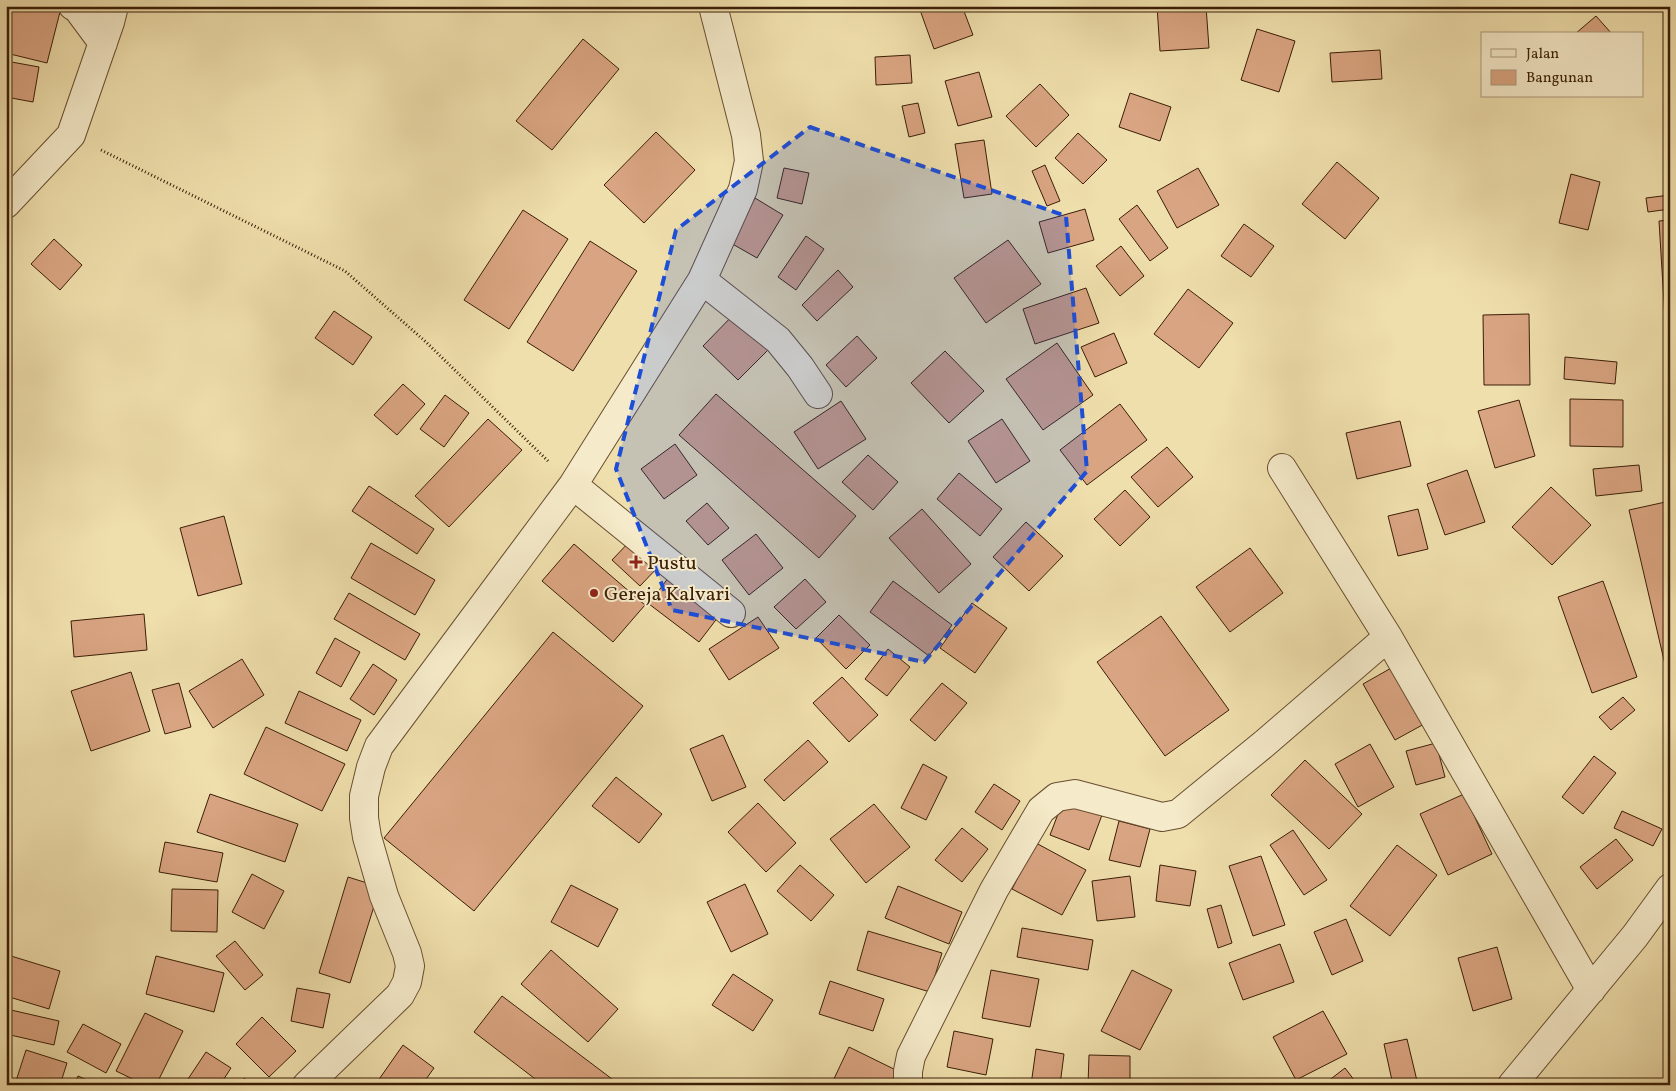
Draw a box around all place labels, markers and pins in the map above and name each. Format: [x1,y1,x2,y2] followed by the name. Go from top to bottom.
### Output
[647,550,697,578] place label: Pustu
[629,555,643,569] marker: Pustu
[604,581,730,609] place label: Gereja Kalvari
[588,587,600,599] marker: Gereja Kalvari

